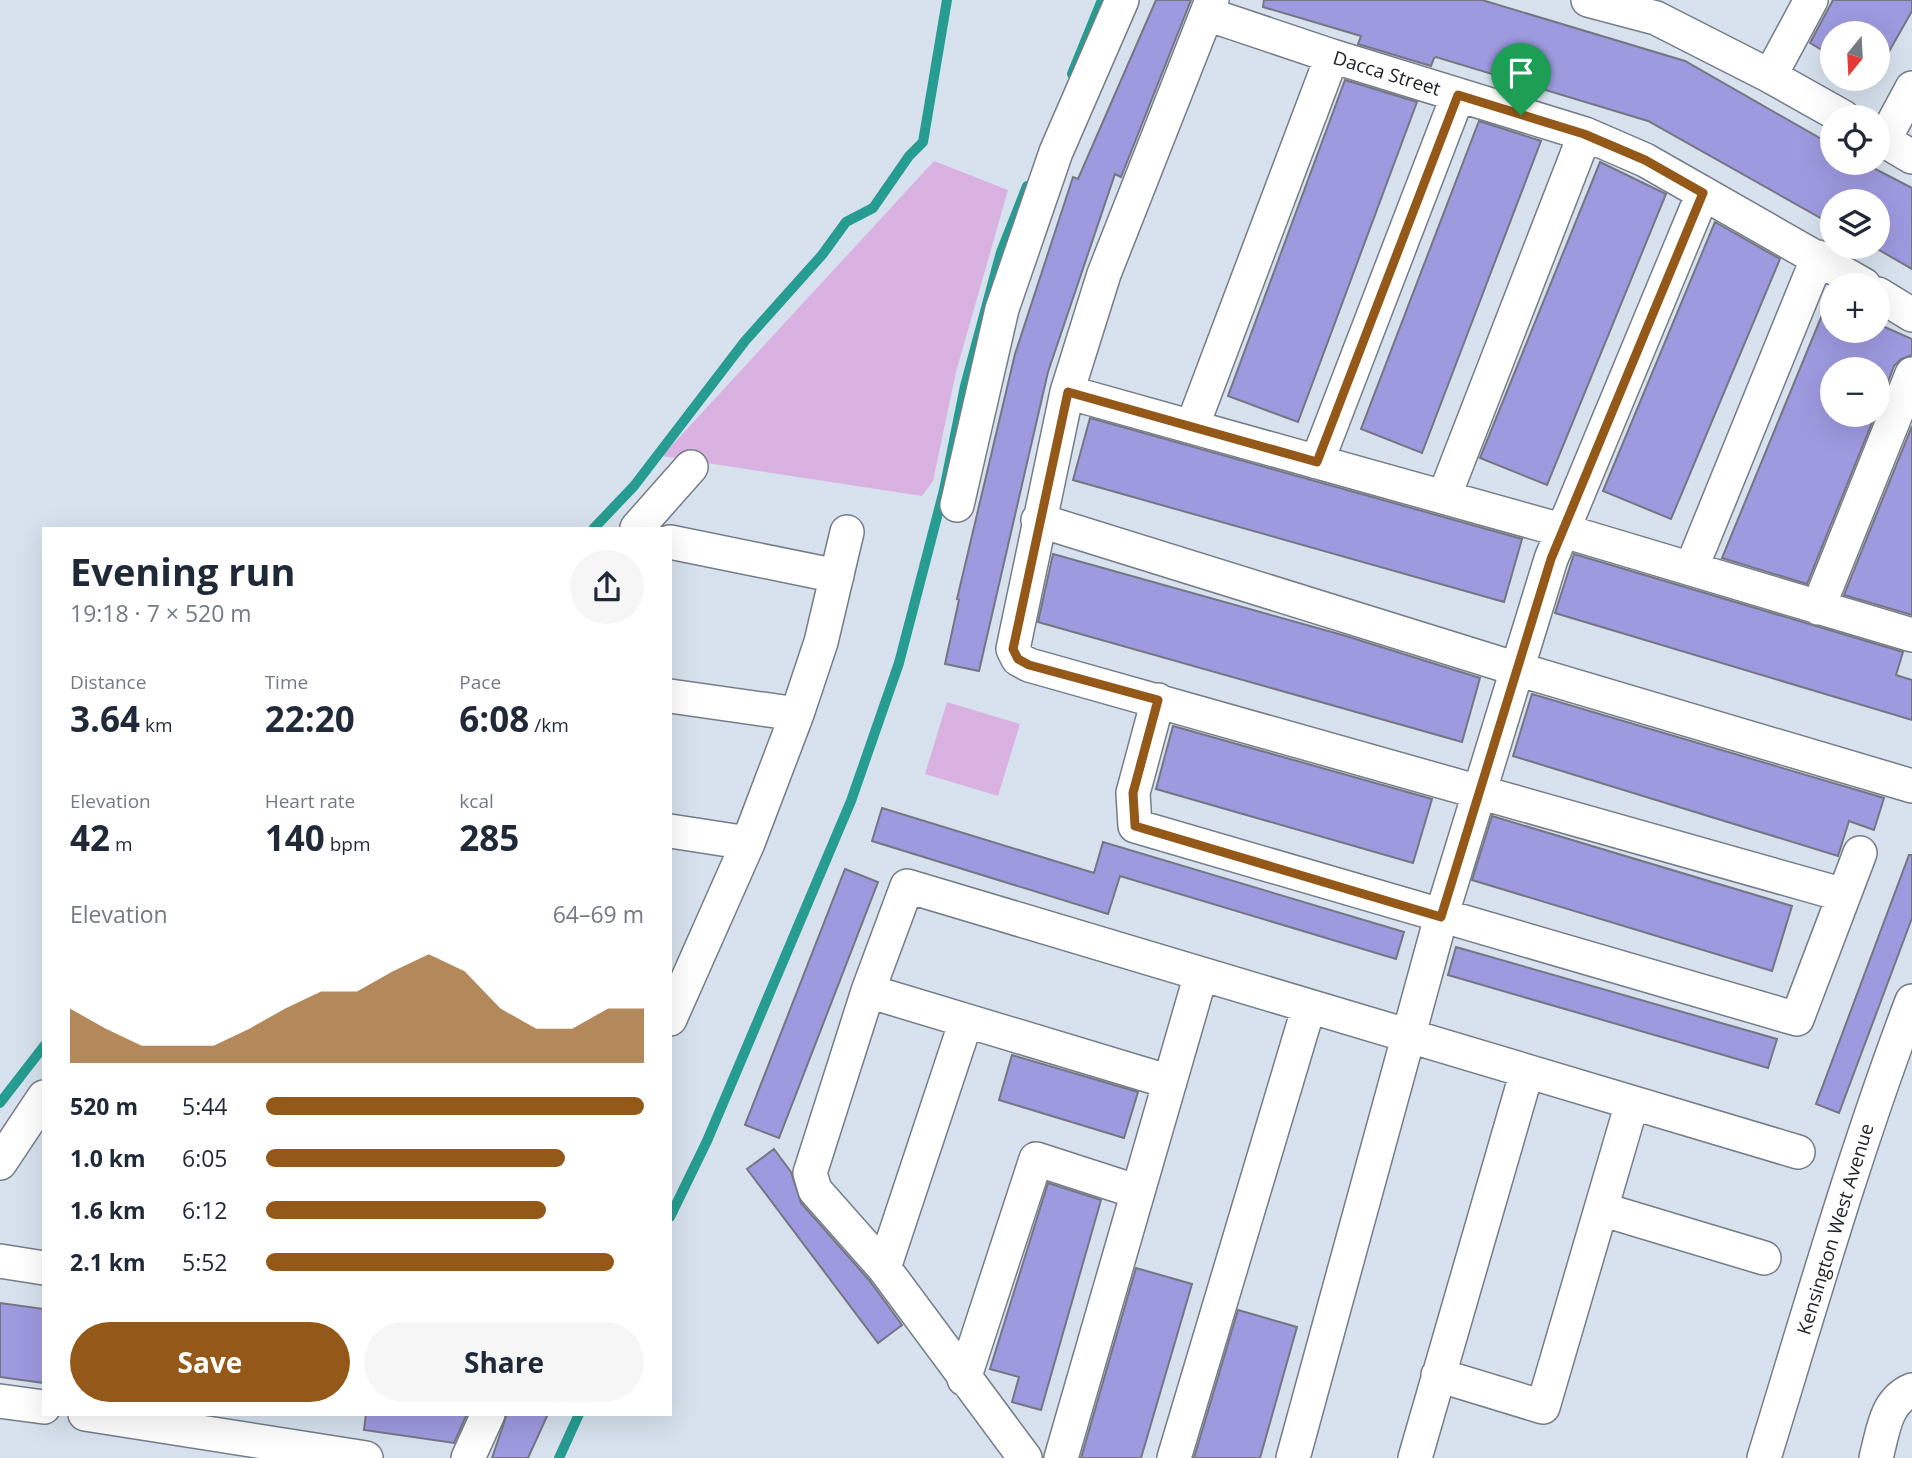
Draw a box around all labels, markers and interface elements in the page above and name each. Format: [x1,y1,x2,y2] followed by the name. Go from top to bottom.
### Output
[1820,21,1890,91] north arrow
[1820,21,1890,427] map controls
[1491,43,1551,115] pin
[1330,44,1444,102] street label: Dacca Street
[1502,54,1540,92] icon: arrive
[1820,105,1890,175] button: locate
[1820,189,1890,259] button: layers
[1820,273,1890,343] button: +
[1820,357,1890,427] button: −
[70,545,295,597] text: Evening run
[570,550,644,624] button: share
[70,597,252,629] text: 19:18 · 7 × 520 m
[70,669,146,695] text: Distance
[265,669,308,695] text: Time
[459,669,501,695] text: Pace
[70,695,140,742] text: 3.64
[265,695,355,742] text: 22:20
[459,695,529,742] text: 6:08
[140,712,173,738] text: km
[529,712,569,738] text: /km
[70,788,151,814] text: Elevation
[265,788,355,814] text: Heart rate
[459,788,494,814] text: kcal
[70,814,110,861] text: 42
[265,814,325,861] text: 140
[459,814,519,861] text: 285
[110,831,133,857] text: m
[325,831,370,857] text: bpm
[70,898,168,930] text: Elevation
[553,898,644,930] text: 64–69 m
[70,1090,138,1122] text: 520 m
[182,1090,228,1122] text: 5:44
[1790,1120,1880,1338] street label: Kensington West Avenue
[70,1142,146,1174] text: 1.0 km
[182,1142,228,1174] text: 6:05
[70,1194,146,1226] text: 1.6 km
[182,1194,228,1226] text: 6:12
[70,1246,146,1278] text: 2.1 km
[182,1246,228,1278] text: 5:52
[70,1322,350,1402] button: Save
[364,1322,644,1402] button: Share

